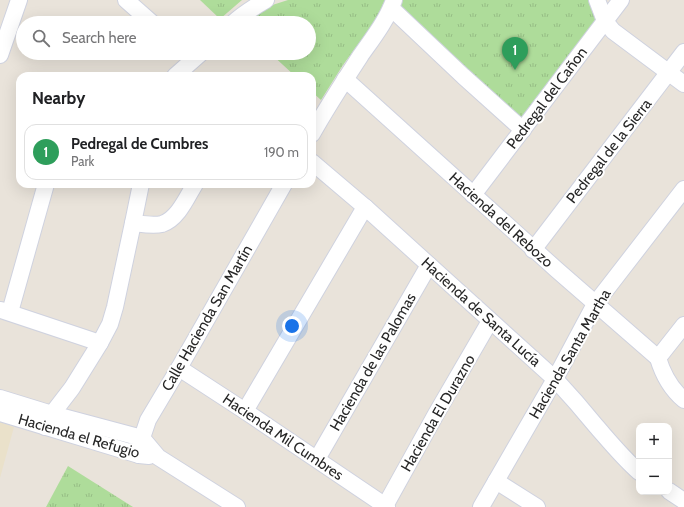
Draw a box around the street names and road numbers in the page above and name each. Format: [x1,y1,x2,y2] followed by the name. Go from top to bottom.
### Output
[503,44,591,152] street label: Pedregal del Cañon
[563,94,656,207] street label: Pedregal de la Sierra
[445,169,557,271] street label: Hacienda del Rebozo
[158,242,256,394] street label: Calle Hacienda San Martín
[418,254,545,371] street label: Hacienda de Santa Lucía
[525,285,615,422] street label: Hacienda Santa Martha
[326,290,420,434] street label: Hacienda de las Palomas
[397,351,479,475] street label: Hacienda El Durazno
[219,390,347,484] street label: Hacienda Mil Cumbres
[16,410,142,462] street label: Hacienda el Refugio

